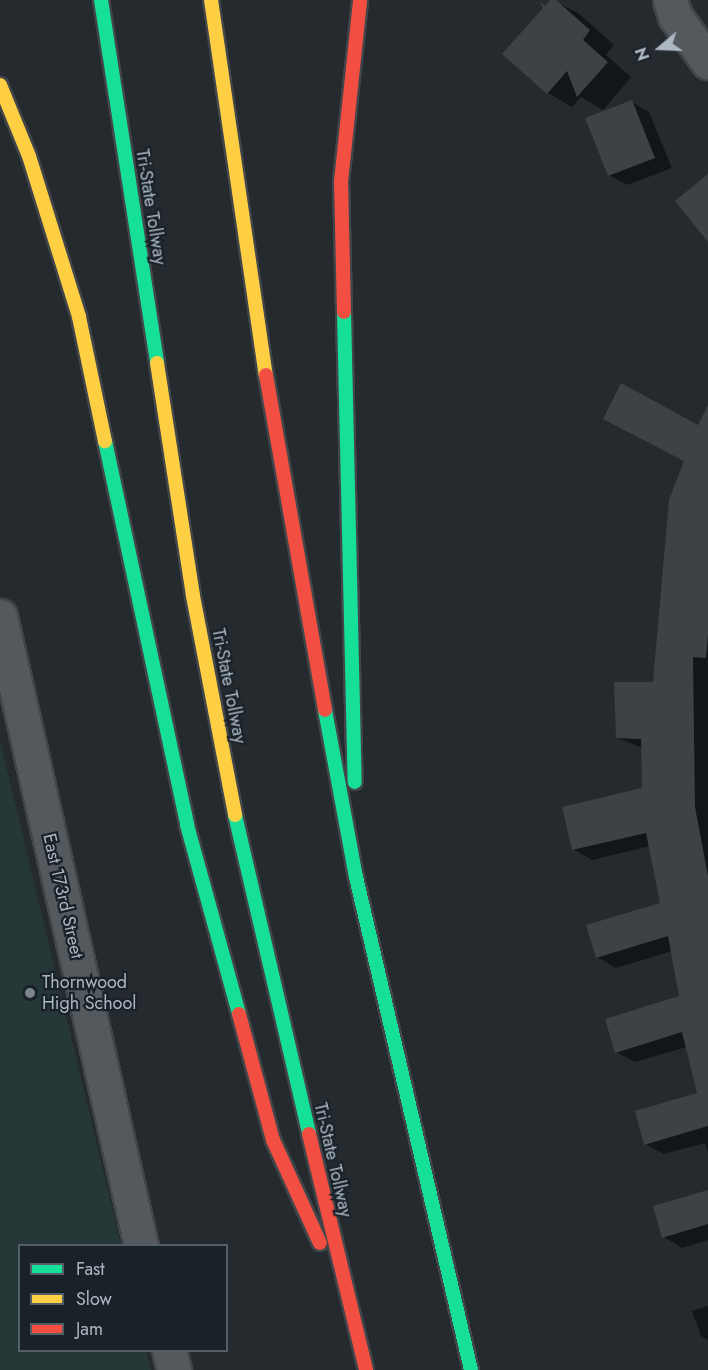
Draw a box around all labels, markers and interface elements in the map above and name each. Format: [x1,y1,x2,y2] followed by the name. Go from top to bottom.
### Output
[630,18,690,78] north arrow
[630,44,655,64] text: N
[131,148,171,266] street label: Tri-State Tollway
[207,627,251,745] street label: Tri-State Tollway
[38,831,88,961] street label: East 173rd Street
[42,972,136,1014] place label: Thornwood High School
[23,986,37,1000] marker: Thornwood High School
[309,1101,357,1219] street label: Tri-State Tollway
[18,1244,228,1352] legend
[76,1256,105,1282] text: Fast
[76,1286,112,1312] text: Slow
[76,1316,103,1342] text: Jam

